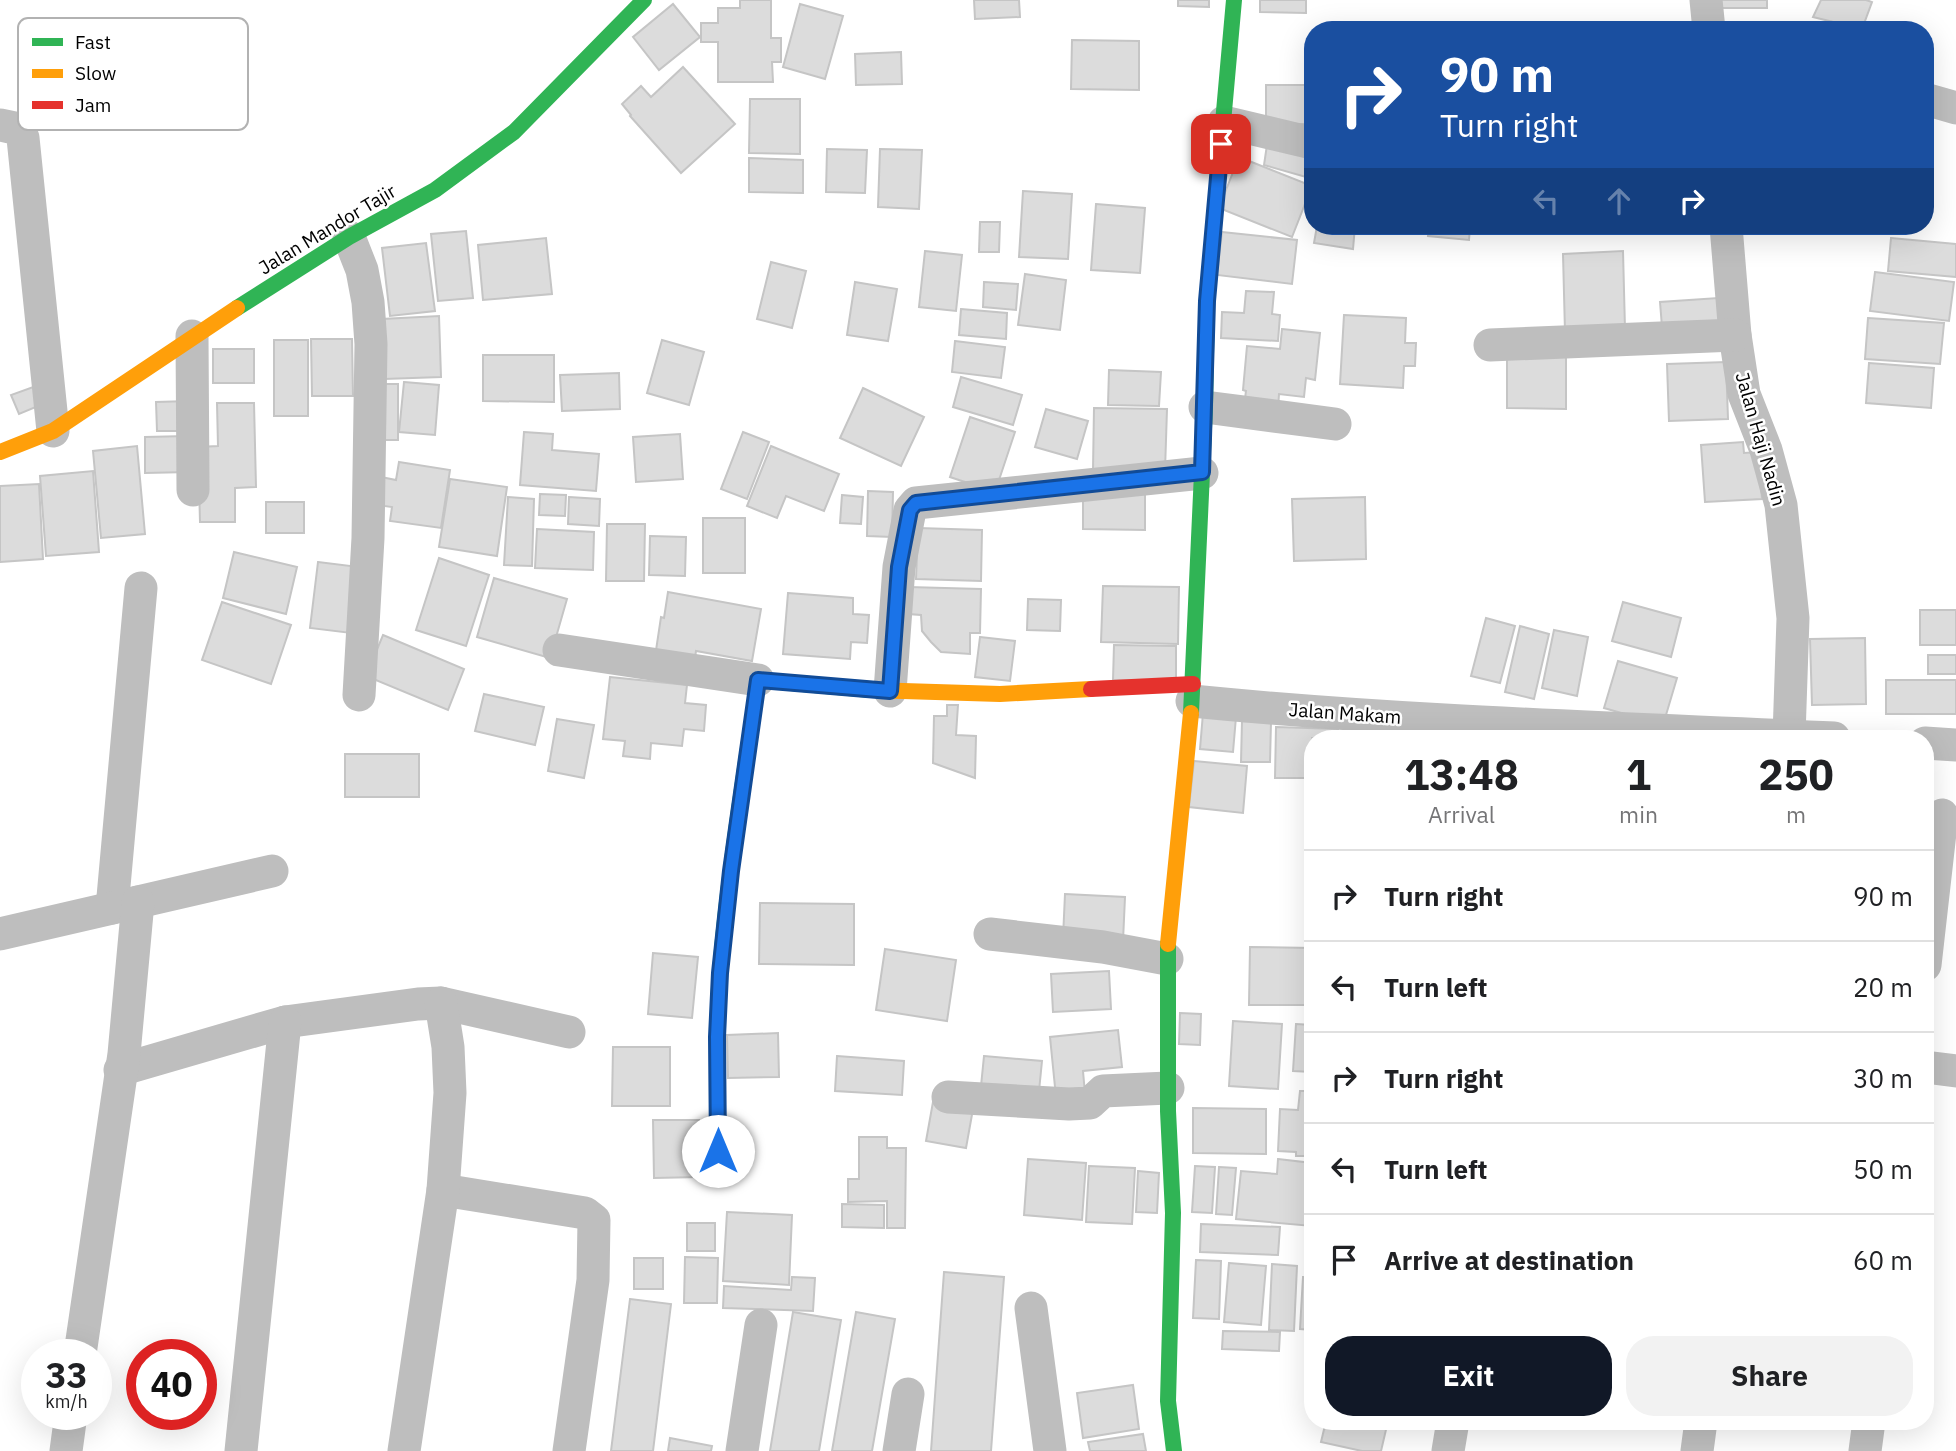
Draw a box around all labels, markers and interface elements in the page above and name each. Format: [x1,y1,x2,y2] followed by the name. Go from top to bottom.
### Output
[18,18,248,130] legend
[75,30,111,54] text: Fast
[1440,42,1554,105] text: 90 m
[1325,49,1416,140] icon: right
[75,61,116,85] text: Slow
[75,93,111,117] text: Jam
[1440,104,1578,146] text: Turn right
[1191,114,1251,174] pin
[1202,125,1240,163] icon: arrive
[254,179,400,279] street label: Jalan Mandor Tajir
[1527,182,1565,220] icon: left
[1600,182,1638,220] icon: ahead
[1673,182,1711,220] icon: right
[1730,369,1792,509] street label: Jalan Haji Nadin
[1288,697,1402,729] street label: Jalan Makam
[1404,747,1519,802] text: 13:48
[1626,747,1651,802] text: 1
[1758,747,1834,802] text: 250
[1428,799,1495,829] text: Arrival
[1619,799,1658,829] text: min
[1786,799,1806,829] text: m
[1325,877,1363,915] icon: right
[1384,879,1503,913] text: Turn right
[1853,879,1913,913] text: 90 m
[1325,968,1363,1006] icon: left
[1384,970,1487,1004] text: Turn left
[1853,970,1913,1004] text: 20 m
[1325,1059,1363,1097] icon: right
[1384,1061,1503,1095] text: Turn right
[1853,1061,1913,1095] text: 30 m
[681,1114,755,1188] position arrow
[1325,1150,1363,1188] icon: left
[1384,1152,1487,1186] text: Turn left
[1853,1152,1913,1186] text: 50 m
[1325,1241,1363,1279] icon: arrive
[1384,1243,1634,1277] text: Arrive at destination
[1853,1243,1913,1277] text: 60 m
[1325,1336,1612,1416] button: Exit
[1626,1336,1913,1416] button: Share
[126,1339,217,1430] speed limit sign: 40
[45,1352,88,1398] text: 33
[45,1390,88,1413] text: km/h

